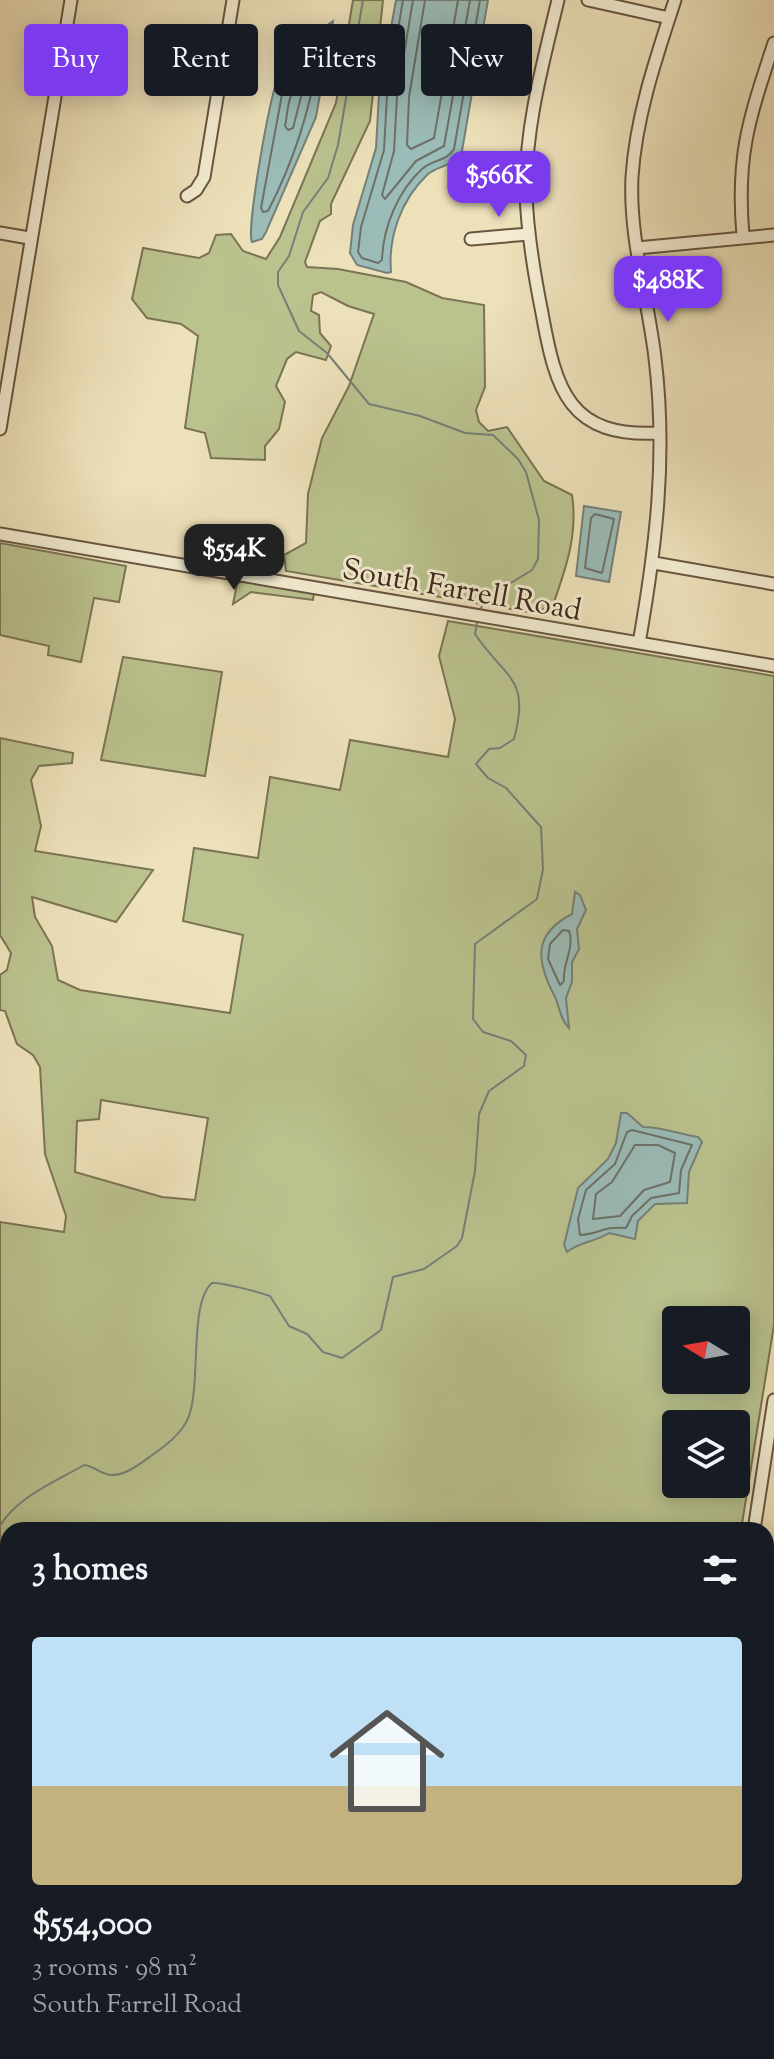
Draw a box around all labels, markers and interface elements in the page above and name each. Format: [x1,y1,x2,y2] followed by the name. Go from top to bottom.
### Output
[24,24,128,96] chip: Buy
[144,24,258,96] chip: Rent
[274,24,405,96] chip: Filters
[421,24,532,96] chip: New
[443,151,555,219] pin: $566K
[465,158,533,195] text: $566K
[612,256,724,324] pin: $488K
[632,263,704,300] text: $488K
[178,524,290,592] pin: $554K
[202,531,266,568] text: $554K
[339,549,585,634] street label: South Farrell Road
[662,1306,750,1394] north arrow
[662,1306,750,1498] map controls
[662,1410,750,1498] button: layers
[32,1546,148,1595] text: 3 homes
[698,1548,742,1592] icon: filters
[315,1689,459,1833] icon: home
[32,1901,152,1950] text: $554,000
[32,1950,197,1987] text: 3 rooms · 98 m²
[32,1987,242,2024] text: South Farrell Road

